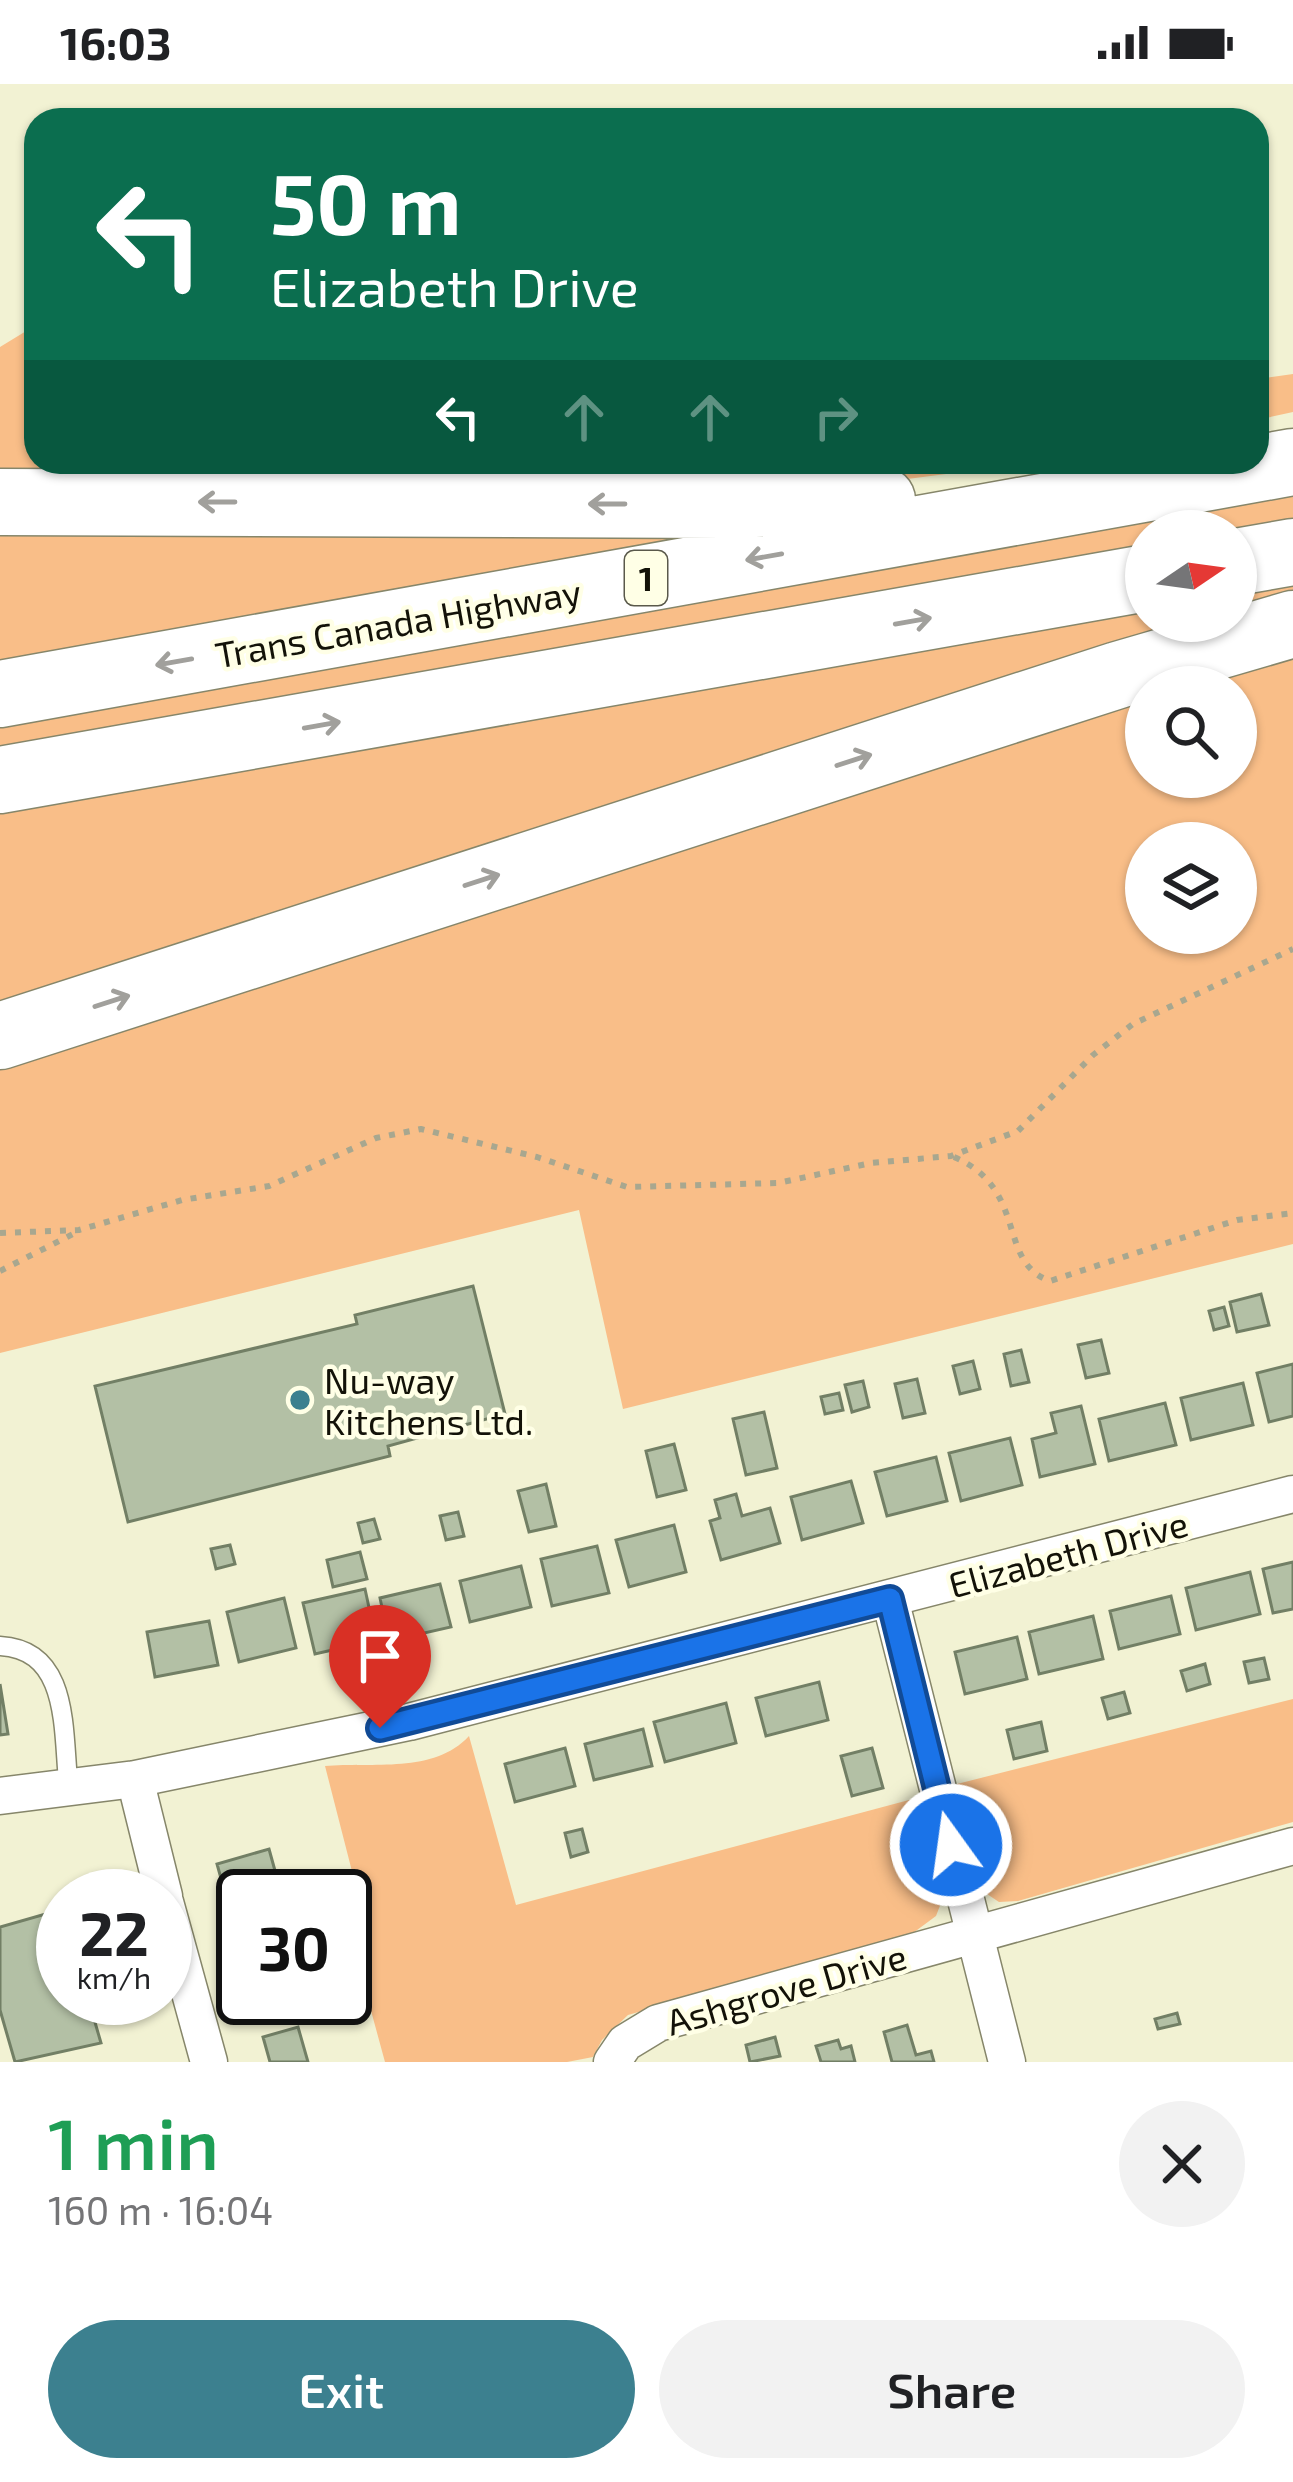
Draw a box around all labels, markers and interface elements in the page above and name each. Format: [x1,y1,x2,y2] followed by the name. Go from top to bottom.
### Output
[60,15,171,69] text: 16:03
[270,151,462,252] text: 50 m
[72,156,228,312] icon: left
[270,253,639,318] text: Elizabeth Drive
[425,384,491,450] icon: left
[551,384,617,450] icon: ahead
[677,384,743,450] icon: ahead
[803,384,869,450] icon: right
[198,491,237,513] one-way arrow
[588,493,627,515] one-way arrow
[1125,510,1257,642] north arrow
[1125,510,1257,954] map controls
[746,546,785,569] one-way arrow
[625,551,667,605] road number: 1
[212,569,584,675] street label: Trans Canada Highway
[893,608,932,631] one-way arrow
[155,652,194,675] one-way arrow
[1125,666,1257,798] button: search
[302,712,341,735] one-way arrow
[834,748,872,770] one-way arrow
[1125,822,1257,954] button: layers
[463,868,501,890] one-way arrow
[92,988,130,1010] one-way arrow
[324,1358,533,1442] place label: Nu-way Kitchens Ltd.
[287,1387,313,1413] marker: Nu-way Kitchens Ltd.
[944,1500,1192,1606] street label: Elizabeth Drive
[329,1605,431,1728] pin
[347,1623,413,1689] icon: arrive
[888,1782,1014,1908] position arrow
[216,1869,372,2025] speed limit sign: 30
[79,1896,149,1968] text: 22
[661,1933,911,2043] street label: Ashgrove Drive
[77,1959,151,1995] text: km/h
[48,2098,219,2184] text: 1 min
[1119,2101,1245,2227] button: close
[48,2186,273,2233] text: 160 m · 16:04
[48,2320,635,2458] button: Exit
[659,2320,1245,2458] button: Share

